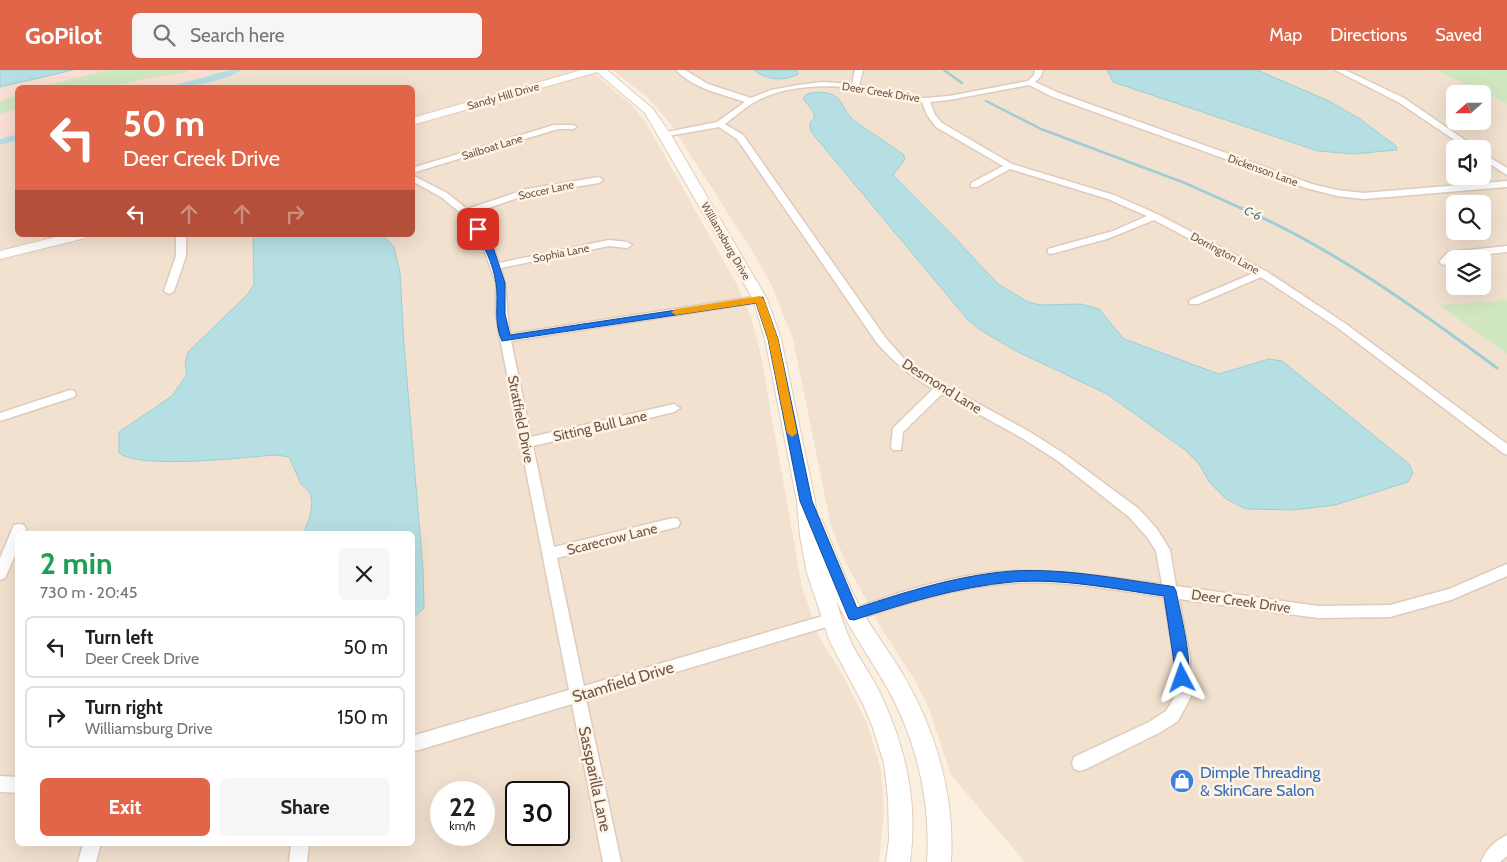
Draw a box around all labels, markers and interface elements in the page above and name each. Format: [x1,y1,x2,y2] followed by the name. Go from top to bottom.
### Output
[132,13,482,58] search box
[25,21,102,50] text: GoPilot
[150,21,178,49] icon: search
[190,24,284,47] text: Search here
[1269,24,1302,46] text: Map
[1330,24,1407,46] text: Directions
[1435,24,1482,46] text: Saved
[465,79,541,113] street label: Sandy Hill Drive
[841,79,921,105] street label: Deer Creek Drive
[1446,85,1491,130] north arrow
[1446,85,1491,295] map controls
[123,102,205,145] text: 50 m
[40,105,105,170] icon: left
[460,131,524,163] street label: Sailboat Lane
[1446,140,1491,185] button: sound
[123,145,280,172] text: Deer Creek Drive
[1226,151,1300,189] street label: Dickenson Lane
[517,177,575,203] street label: Soccer Lane
[1446,195,1491,240] button: search
[122,200,150,228] icon: left
[175,200,203,228] icon: ahead
[228,200,256,228] icon: ahead
[281,200,309,228] icon: right
[698,200,754,283] street label: Williamsburg Drive
[1242,203,1264,223] water label: C-6
[457,208,499,250] pin
[464,215,492,243] icon: arrive
[1188,229,1262,277] street label: Dorrington Lane
[532,241,591,265] street label: Sophia Lane
[1446,250,1491,295] button: layers
[899,354,985,418] street label: Desmond Lane
[504,374,538,464] street label: Stratfield Drive
[551,406,649,446] street label: Sitting Bull Lane
[565,519,659,559] street label: Scarecrow Lane
[40,545,112,582] text: 2 min
[338,548,390,600] button: close
[40,583,137,602] text: 730 m · 20:45
[1190,585,1292,617] street label: Deer Creek Drive
[85,626,153,649] text: Turn left
[42,633,70,661] icon: left
[344,636,388,659] text: 50 m
[85,649,199,668] text: Deer Creek Drive
[1155,651,1207,703] position arrow
[570,658,676,706] street label: Stamfield Drive
[85,696,163,719] text: Turn right
[42,703,70,731] icon: right
[337,706,388,729] text: 150 m
[85,719,212,738] text: Williamsburg Drive
[575,725,615,833] street label: Sassparilla Lane
[1200,763,1321,800] place label: Dimple Threading & SkinCare Salon
[1169,768,1195,794] shop icon: Dimple Threading & SkinCare Salon
[40,778,210,836] button: Exit
[220,778,390,836] button: Share
[505,781,570,846] speed limit sign: 30
[449,792,476,822] text: 22
[449,818,476,833] text: km/h

